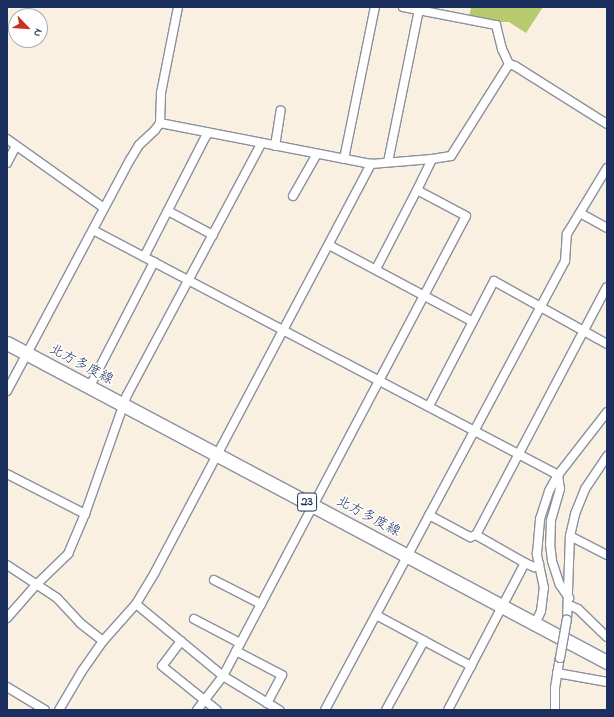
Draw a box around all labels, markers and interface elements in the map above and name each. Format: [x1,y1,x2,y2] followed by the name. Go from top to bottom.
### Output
[8,8,48,48] north arrow
[29,26,47,39] text: N
[46,341,116,389] street label: 北方多度線
[297,491,317,513] road number: 23
[333,493,403,541] street label: 北方多度線

